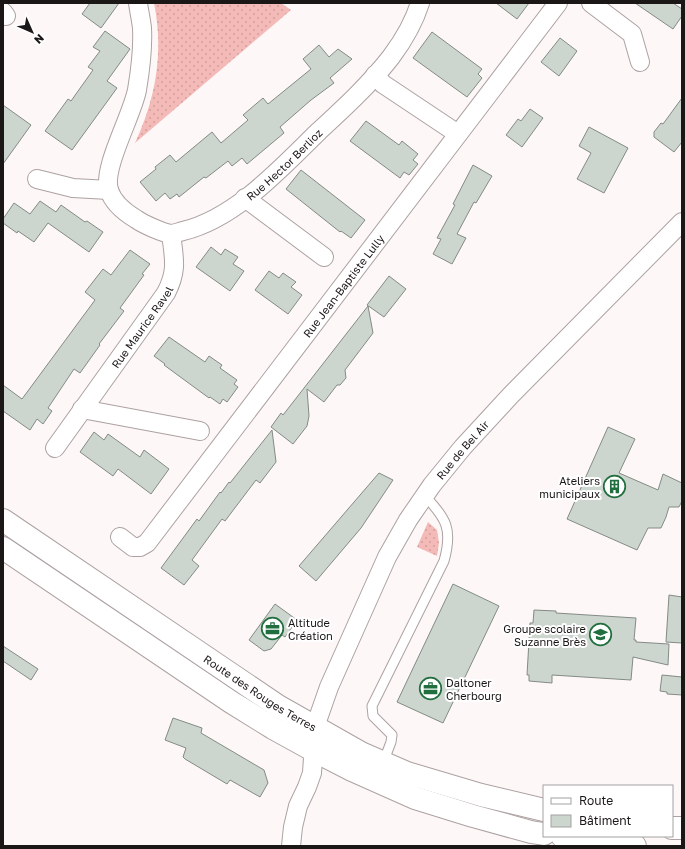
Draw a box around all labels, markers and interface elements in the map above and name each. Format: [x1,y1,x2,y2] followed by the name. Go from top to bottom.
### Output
[12,12,52,52] north arrow
[32,32,47,47] text: N
[243,125,325,203] street label: Rue Hector Berlioz
[300,232,386,339] street label: Rue Jean-Baptiste Lully
[108,284,175,370] street label: Rue Maurice Ravel
[433,417,492,482] street label: Rue de Bel Air
[602,473,628,499] building icon: Ateliers municipaux
[539,474,600,500] place label: Ateliers municipaux
[260,615,286,641] office icon: Altitude Création
[288,616,333,642] place label: Altitude Création
[588,621,614,647] school or university icon: Groupe scolaire Suzanne Brès
[503,622,586,648] place label: Groupe scolaire Suzanne Brès
[202,652,319,733] street label: Route des Rouges Terres
[418,675,444,701] office icon: Daltoner Cherbourg
[446,676,502,702] place label: Daltoner Cherbourg
[543,785,673,837] legend
[579,793,613,808] text: Route
[579,813,632,828] text: Bâtiment

